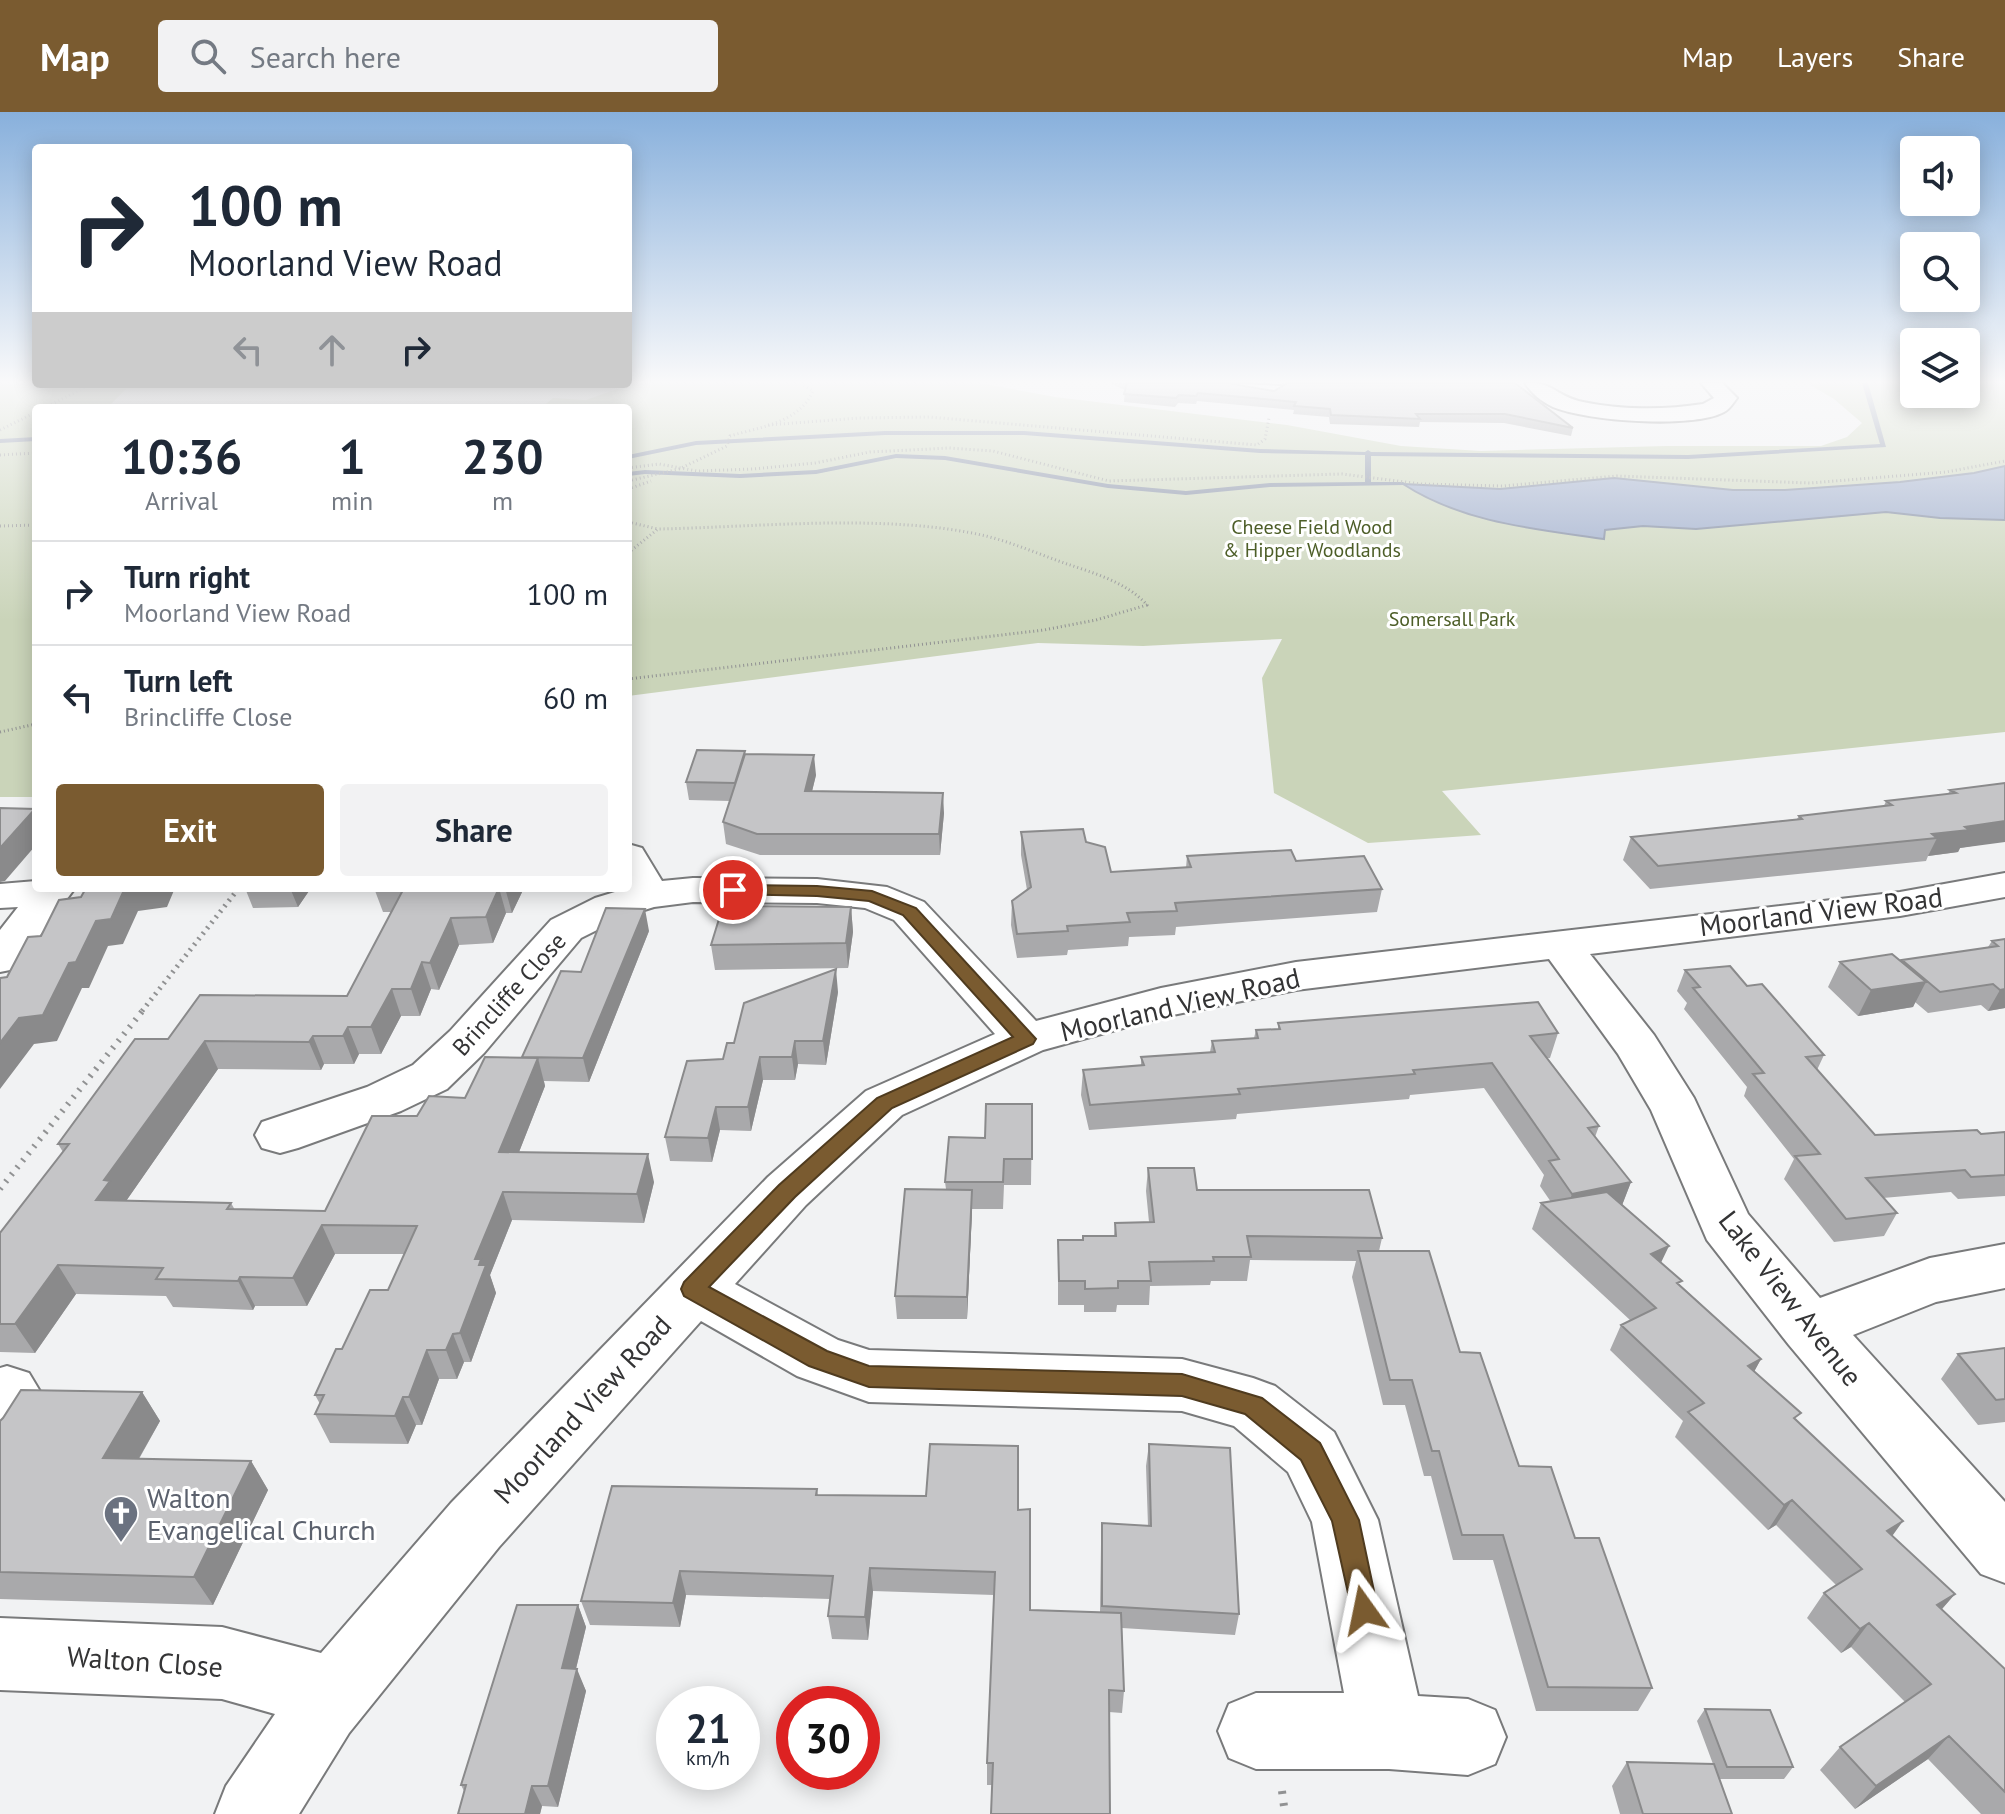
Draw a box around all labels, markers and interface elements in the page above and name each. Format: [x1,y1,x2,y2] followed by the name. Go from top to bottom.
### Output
[158,20,718,92] search box
[40,32,110,81] text: Map
[186,34,230,78] icon: search
[250,37,401,76] text: Search here
[1682,38,1733,75] text: Map
[1777,38,1853,75] text: Layers
[1897,38,1965,75] text: Share
[1900,136,1980,408] map controls
[1900,136,1980,216] button: sound
[188,169,343,241] text: 100 m
[56,176,160,280] icon: right
[1900,232,1980,312] button: search
[188,239,503,286] text: Moorland View Road
[226,328,270,372] icon: left
[310,328,354,372] icon: ahead
[394,328,438,372] icon: right
[1900,328,1980,408] button: layers
[121,425,242,487] text: 10:36
[338,425,366,487] text: 1
[462,425,543,487] text: 230
[145,484,218,517] text: Arrival
[331,484,373,517] text: min
[492,484,513,517] text: m
[1223,514,1401,563] park label: Cheese Field Wood & Hipper Woodlands
[124,557,250,596] text: Turn right
[56,571,100,615] icon: right
[527,574,608,613] text: 100 m
[124,596,351,629] text: Moorland View Road
[1389,606,1516,632] park label: Somersall Park
[124,661,232,700] text: Turn left
[56,675,100,719] icon: left
[543,678,608,717] text: 60 m
[124,700,292,733] text: Brincliffe Close
[56,784,324,876] button: Exit
[340,784,608,876] button: Share
[699,856,767,924] pin
[711,868,755,912] icon: arrive
[1697,878,1945,944] street label: Moorland View Road
[445,926,573,1062] street label: Brincliffe Close
[1057,958,1303,1050] street label: Moorland View Road
[1711,1203,1871,1393] street label: Lake View Avenue
[485,1307,679,1511] street label: Moorland View Road
[147,1479,376,1548] place label: Walton Evangelical Church
[102,1494,140,1544] church icon: Walton Evangelical Church
[1322,1568,1406,1652] position arrow
[66,1637,224,1685] street label: Walton Close
[776,1686,880,1790] speed limit sign: 30
[685,1702,731,1754] text: 21
[686,1745,730,1771] text: km/h

